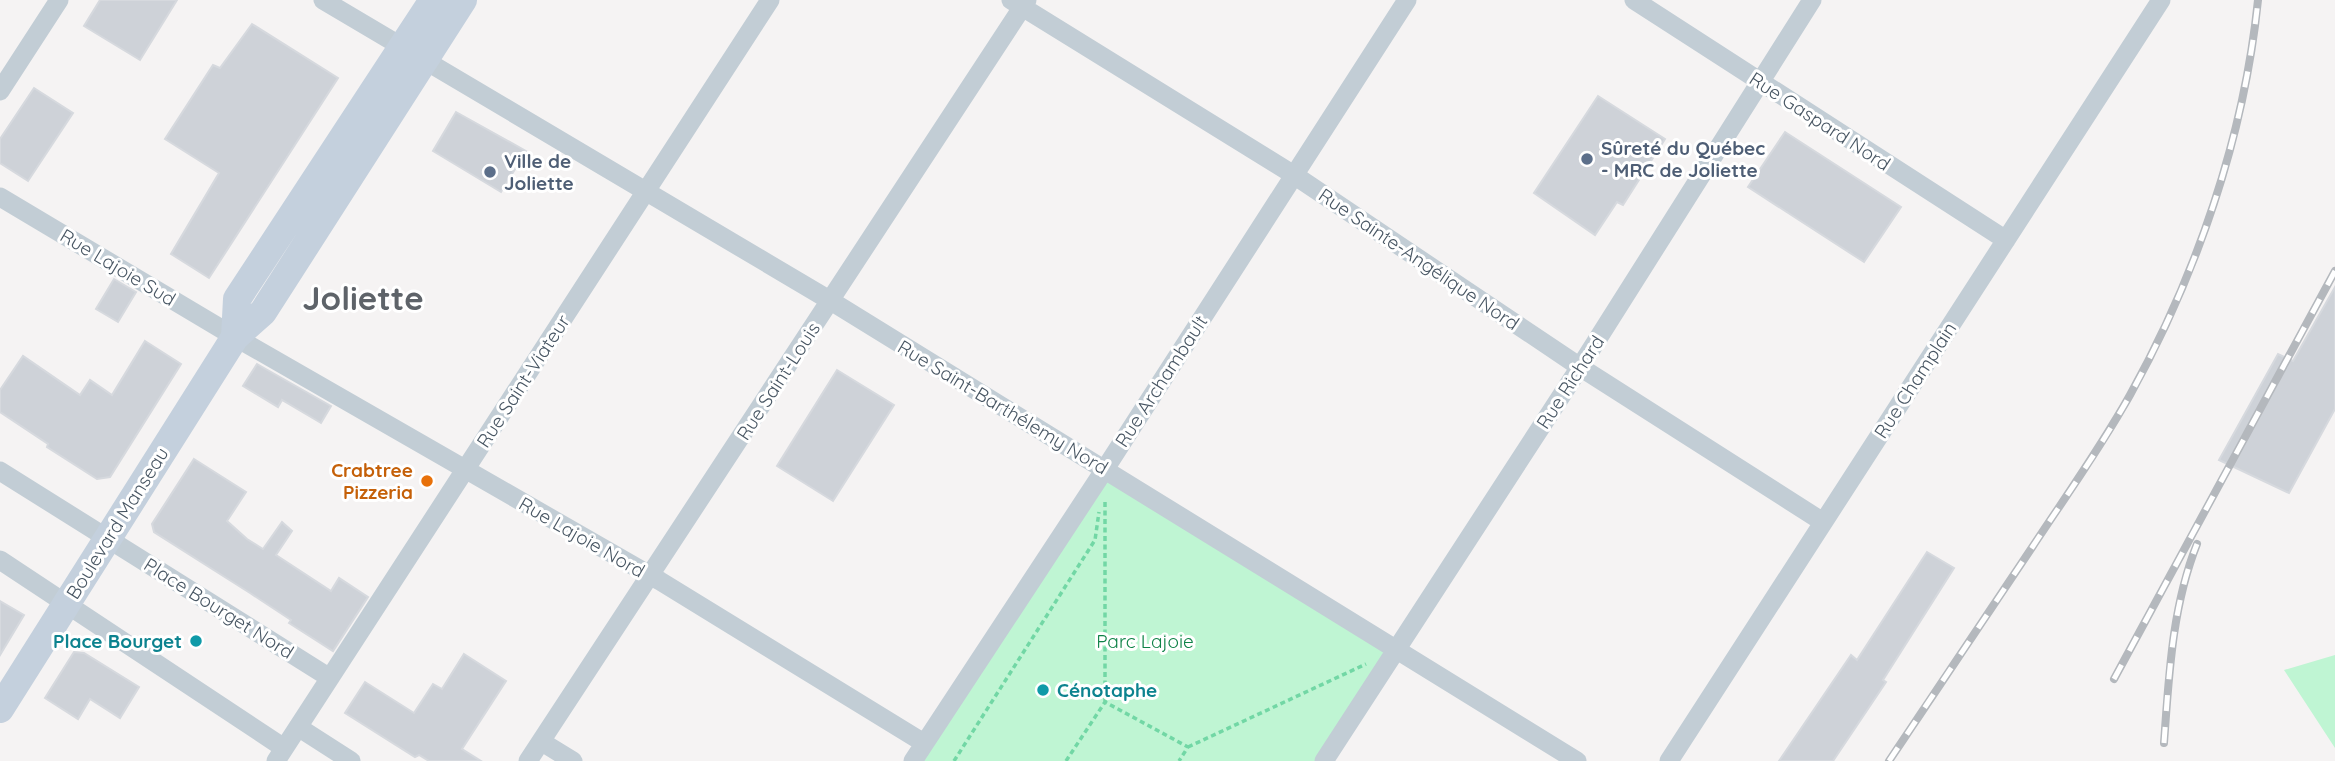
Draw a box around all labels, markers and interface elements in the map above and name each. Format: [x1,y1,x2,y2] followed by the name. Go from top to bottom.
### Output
[1745,66,1895,176] street label: Rue Gaspard Nord
[1601,136,1765,182] place label: Sûreté du Québec - MRC de Joliette
[504,149,574,195] place label: Ville de Joliette
[1579,151,1595,167] marker: Sûreté du Québec - MRC de Joliette
[482,164,498,180] marker: Ville de Joliette
[1314,183,1524,335] street label: Rue Sainte-Angélique Nord
[56,223,180,311] street label: Rue Lajoie Sud
[302,277,424,318] district label: Joliette
[471,309,575,452] street label: Rue Saint-Viateur
[1109,311,1213,451] street label: Rue Archambault
[731,317,825,444] street label: Rue Saint-Louis
[1869,317,1961,443] street label: Rue Champlain
[1531,331,1609,433] street label: Rue Richard
[893,335,1113,479] street label: Rue Saint-Barthélemy Nord
[61,443,173,603] street label: Boulevard Manseau
[331,458,413,504] place label: Crabtree Pizzeria
[419,473,435,489] marker: Crabtree Pizzeria
[515,491,649,583] street label: Rue Lajoie Nord
[140,552,298,664] street label: Place Bourget Nord
[53,629,182,653] place label: Place Bourget
[1096,629,1194,653] park label: Parc Lajoie
[188,633,204,649] marker: Place Bourget
[1057,678,1157,702] place label: Cénotaphe
[1035,682,1051,698] marker: Cénotaphe

